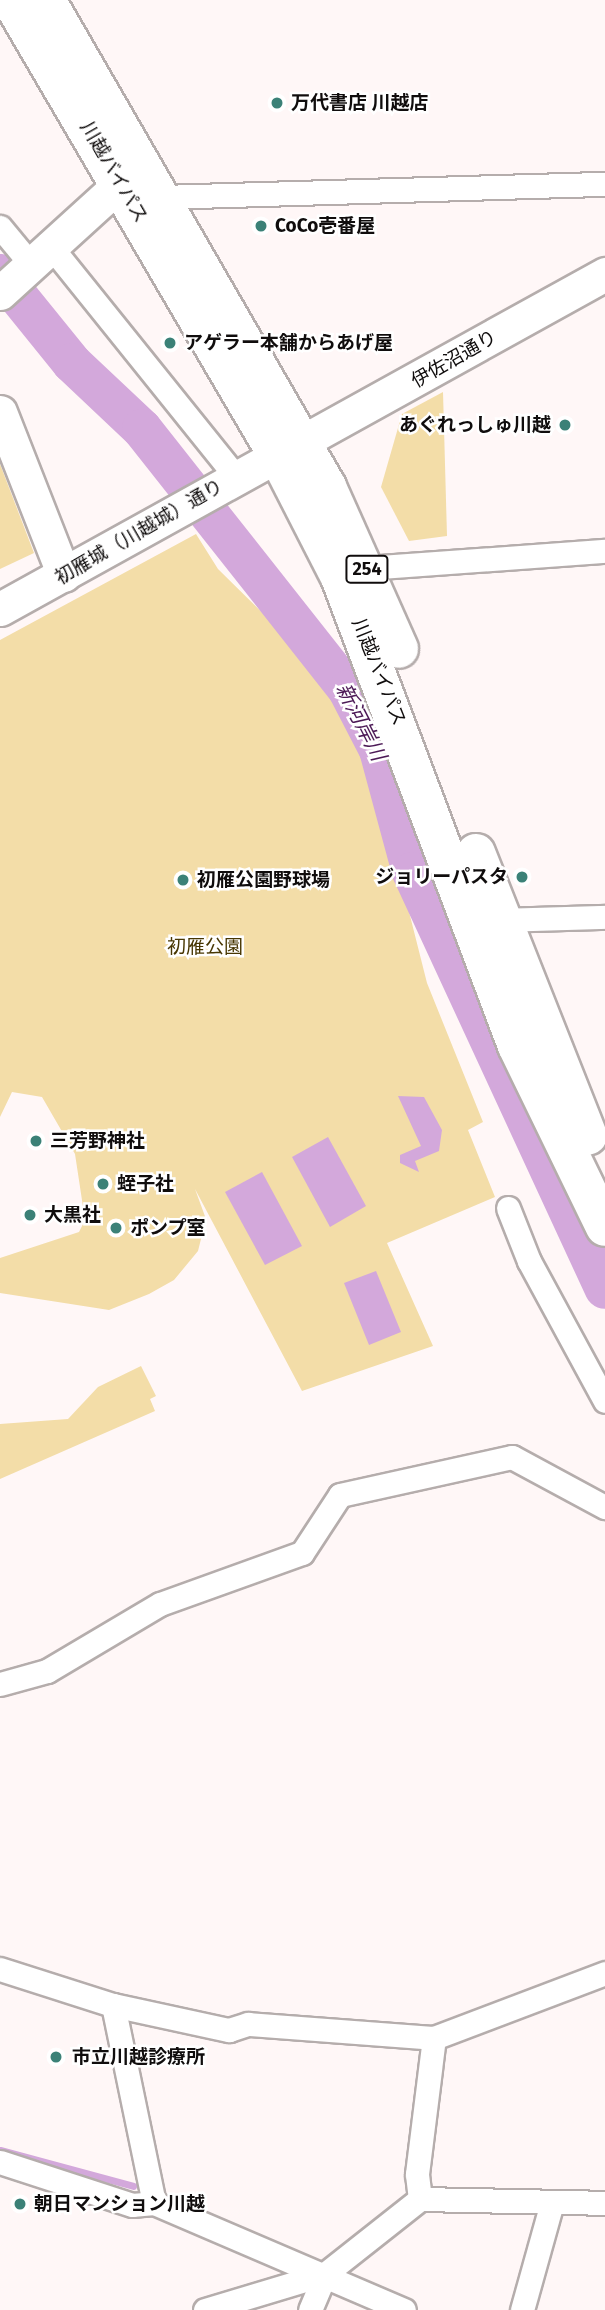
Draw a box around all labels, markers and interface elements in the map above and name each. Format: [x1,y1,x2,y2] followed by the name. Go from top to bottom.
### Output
[291,92,429,114] place label: 万代書店 川越店
[269,95,285,111] marker: 万代書店 川越店
[76,117,152,227] street label: 川越バイパス
[275,215,375,237] place label: CoCo壱番屋
[253,218,269,234] marker: CoCo壱番屋
[407,325,501,393] street label: 伊佐沼通り
[184,332,393,354] place label: アゲラー本舗からあげ屋
[162,335,178,351] marker: アゲラー本舗からあげ屋
[399,414,551,436] place label: あぐれっしゅ川越
[557,417,573,433] marker: あぐれっしゅ川越
[51,475,227,589] street label: 初雁城（川越城）通り
[344,554,390,584] road number: 254
[347,615,411,729] street label: 川越バイパス
[331,679,391,765] water label: 新河岸川
[375,866,508,888] place label: ジョリーパスタ
[197,869,330,891] place label: 初雁公園野球場
[514,869,530,885] marker: ジョリーパスタ
[175,872,191,888] marker: 初雁公園野球場
[167,936,243,958] park label: 初雁公園
[50,1130,145,1152] place label: 三芳野神社
[28,1133,44,1149] marker: 三芳野神社
[117,1173,174,1195] place label: 蛭子社
[95,1176,111,1192] marker: 蛭子社
[44,1204,101,1226] place label: 大黒社
[22,1207,38,1223] marker: 大黒社
[130,1217,206,1239] place label: ポンプ室
[108,1220,124,1236] marker: ポンプ室
[72,2046,205,2068] place label: 市立川越診療所
[46,2047,66,2067] marker: 市立川越診療所
[34,2193,205,2215] place label: 朝日マンション川越
[12,2196,28,2212] marker: 朝日マンション川越

